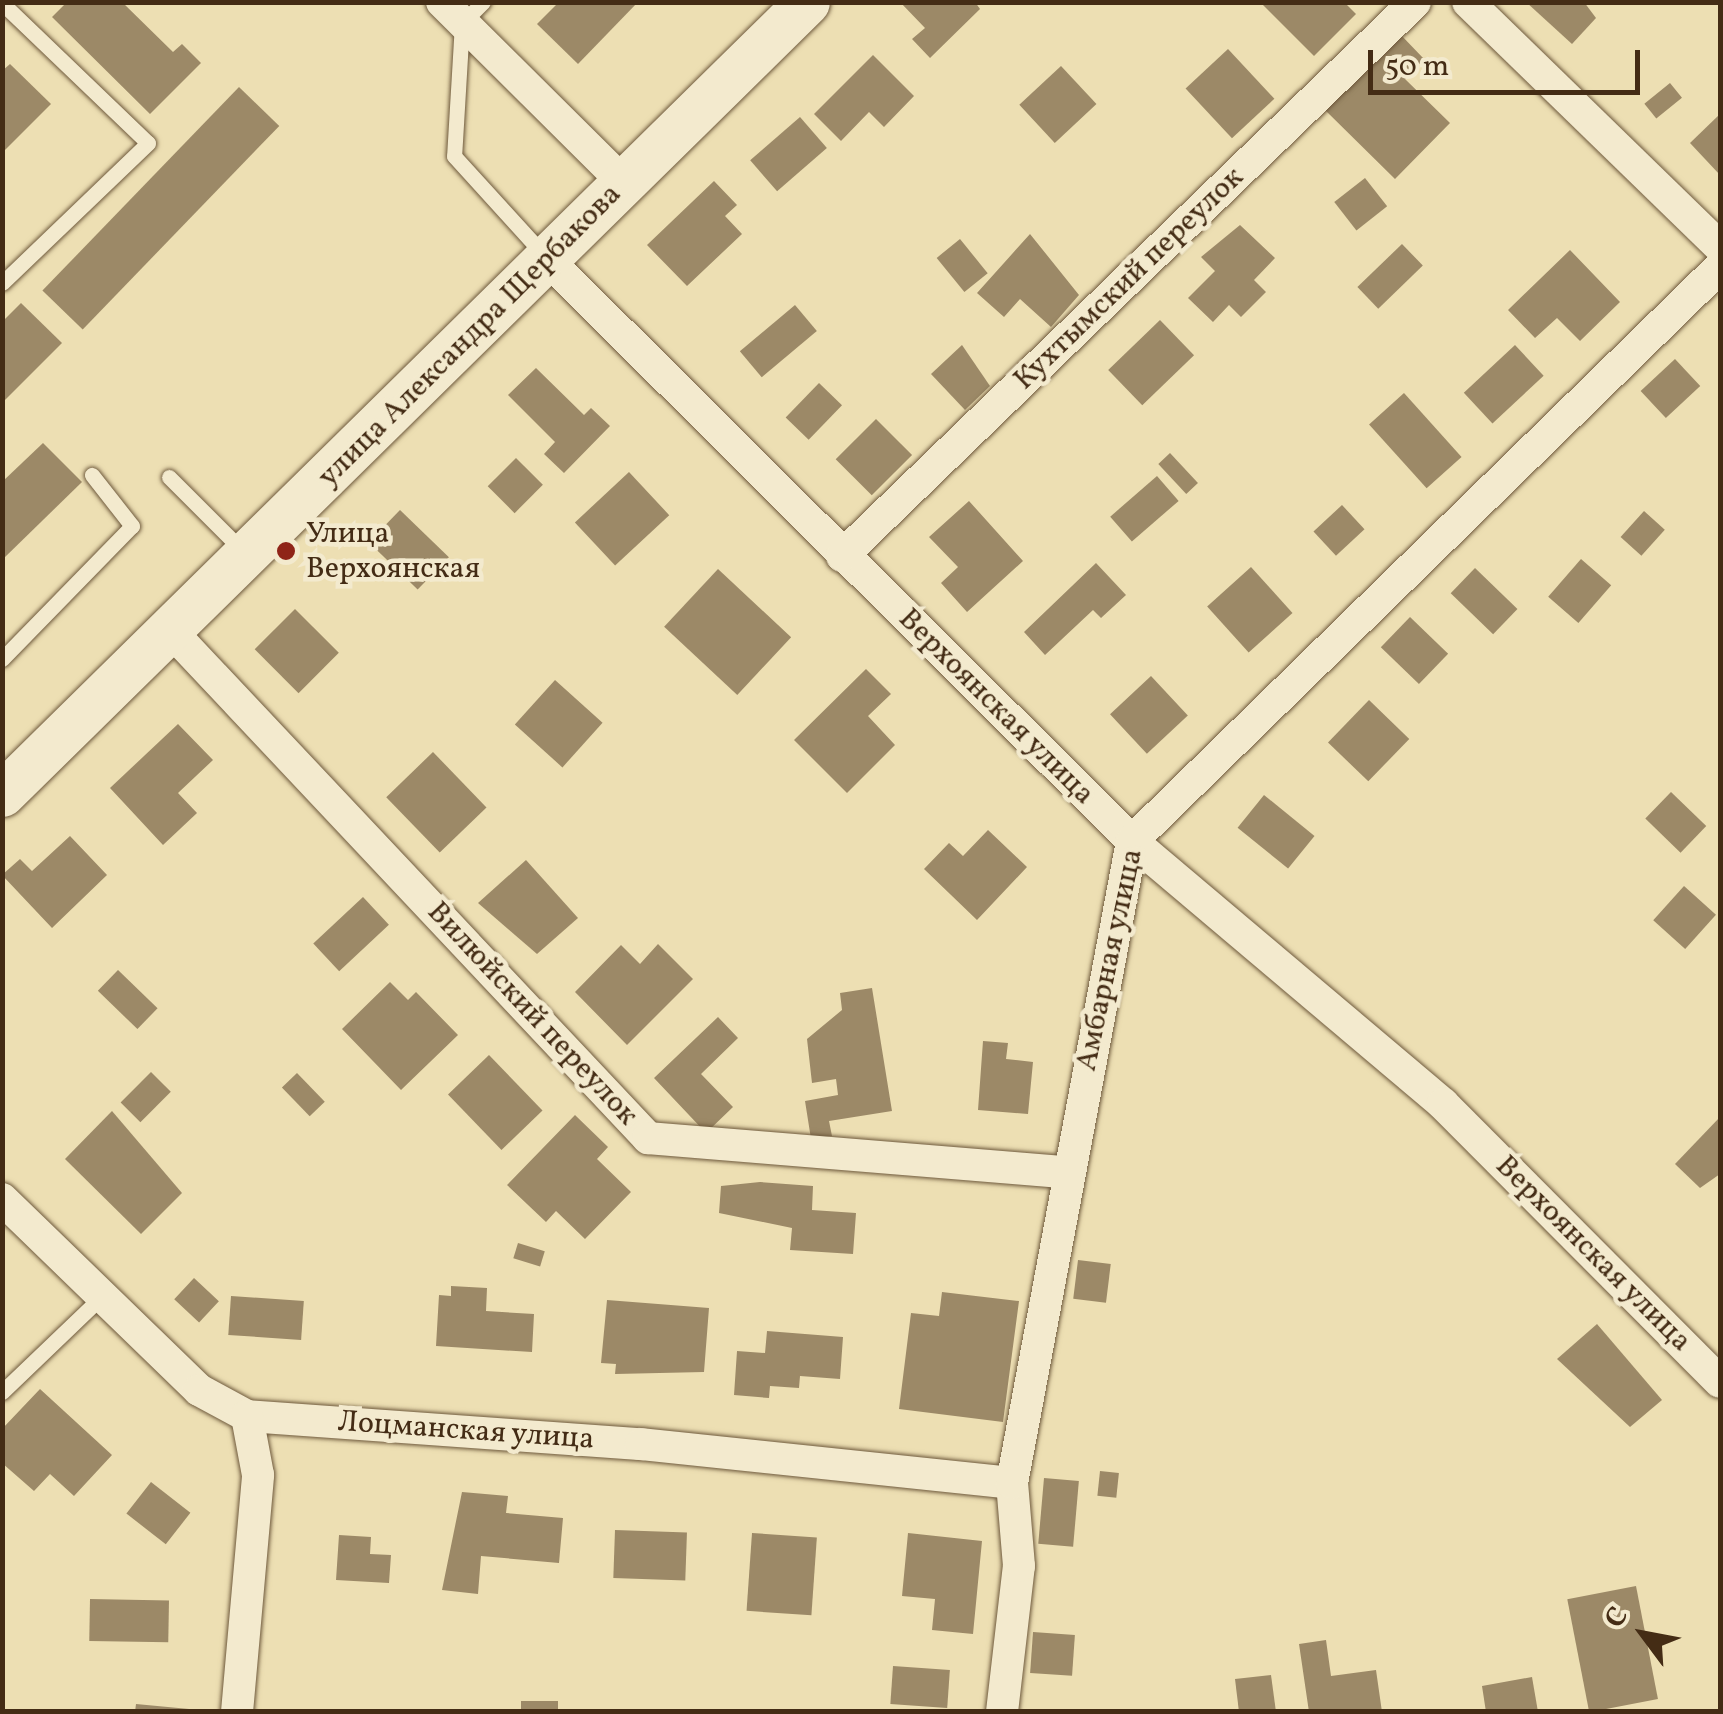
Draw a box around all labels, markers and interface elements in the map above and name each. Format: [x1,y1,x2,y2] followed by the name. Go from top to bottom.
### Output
[1373,30,1646,92] scale bar
[1385,46,1449,88] text: 50 m
[1007,160,1251,398] street label: Кухтымский переулок
[311,177,629,495] street label: улица Александра Щербакова
[306,516,480,586] place label: Улица Верхоянская
[275,540,297,562] marker: Улица Верхоянская
[890,601,1102,813] street label: Верхоянская улица
[1069,845,1151,1075] street label: Амбарная улица
[419,895,645,1133] street label: Вилюйский переулок
[1487,1148,1699,1360] street label: Верхоянская улица
[336,1404,596,1458] street label: Лоцманская улица
[1593,1584,1693,1684] north arrow
[1596,1600,1638,1636] text: С

